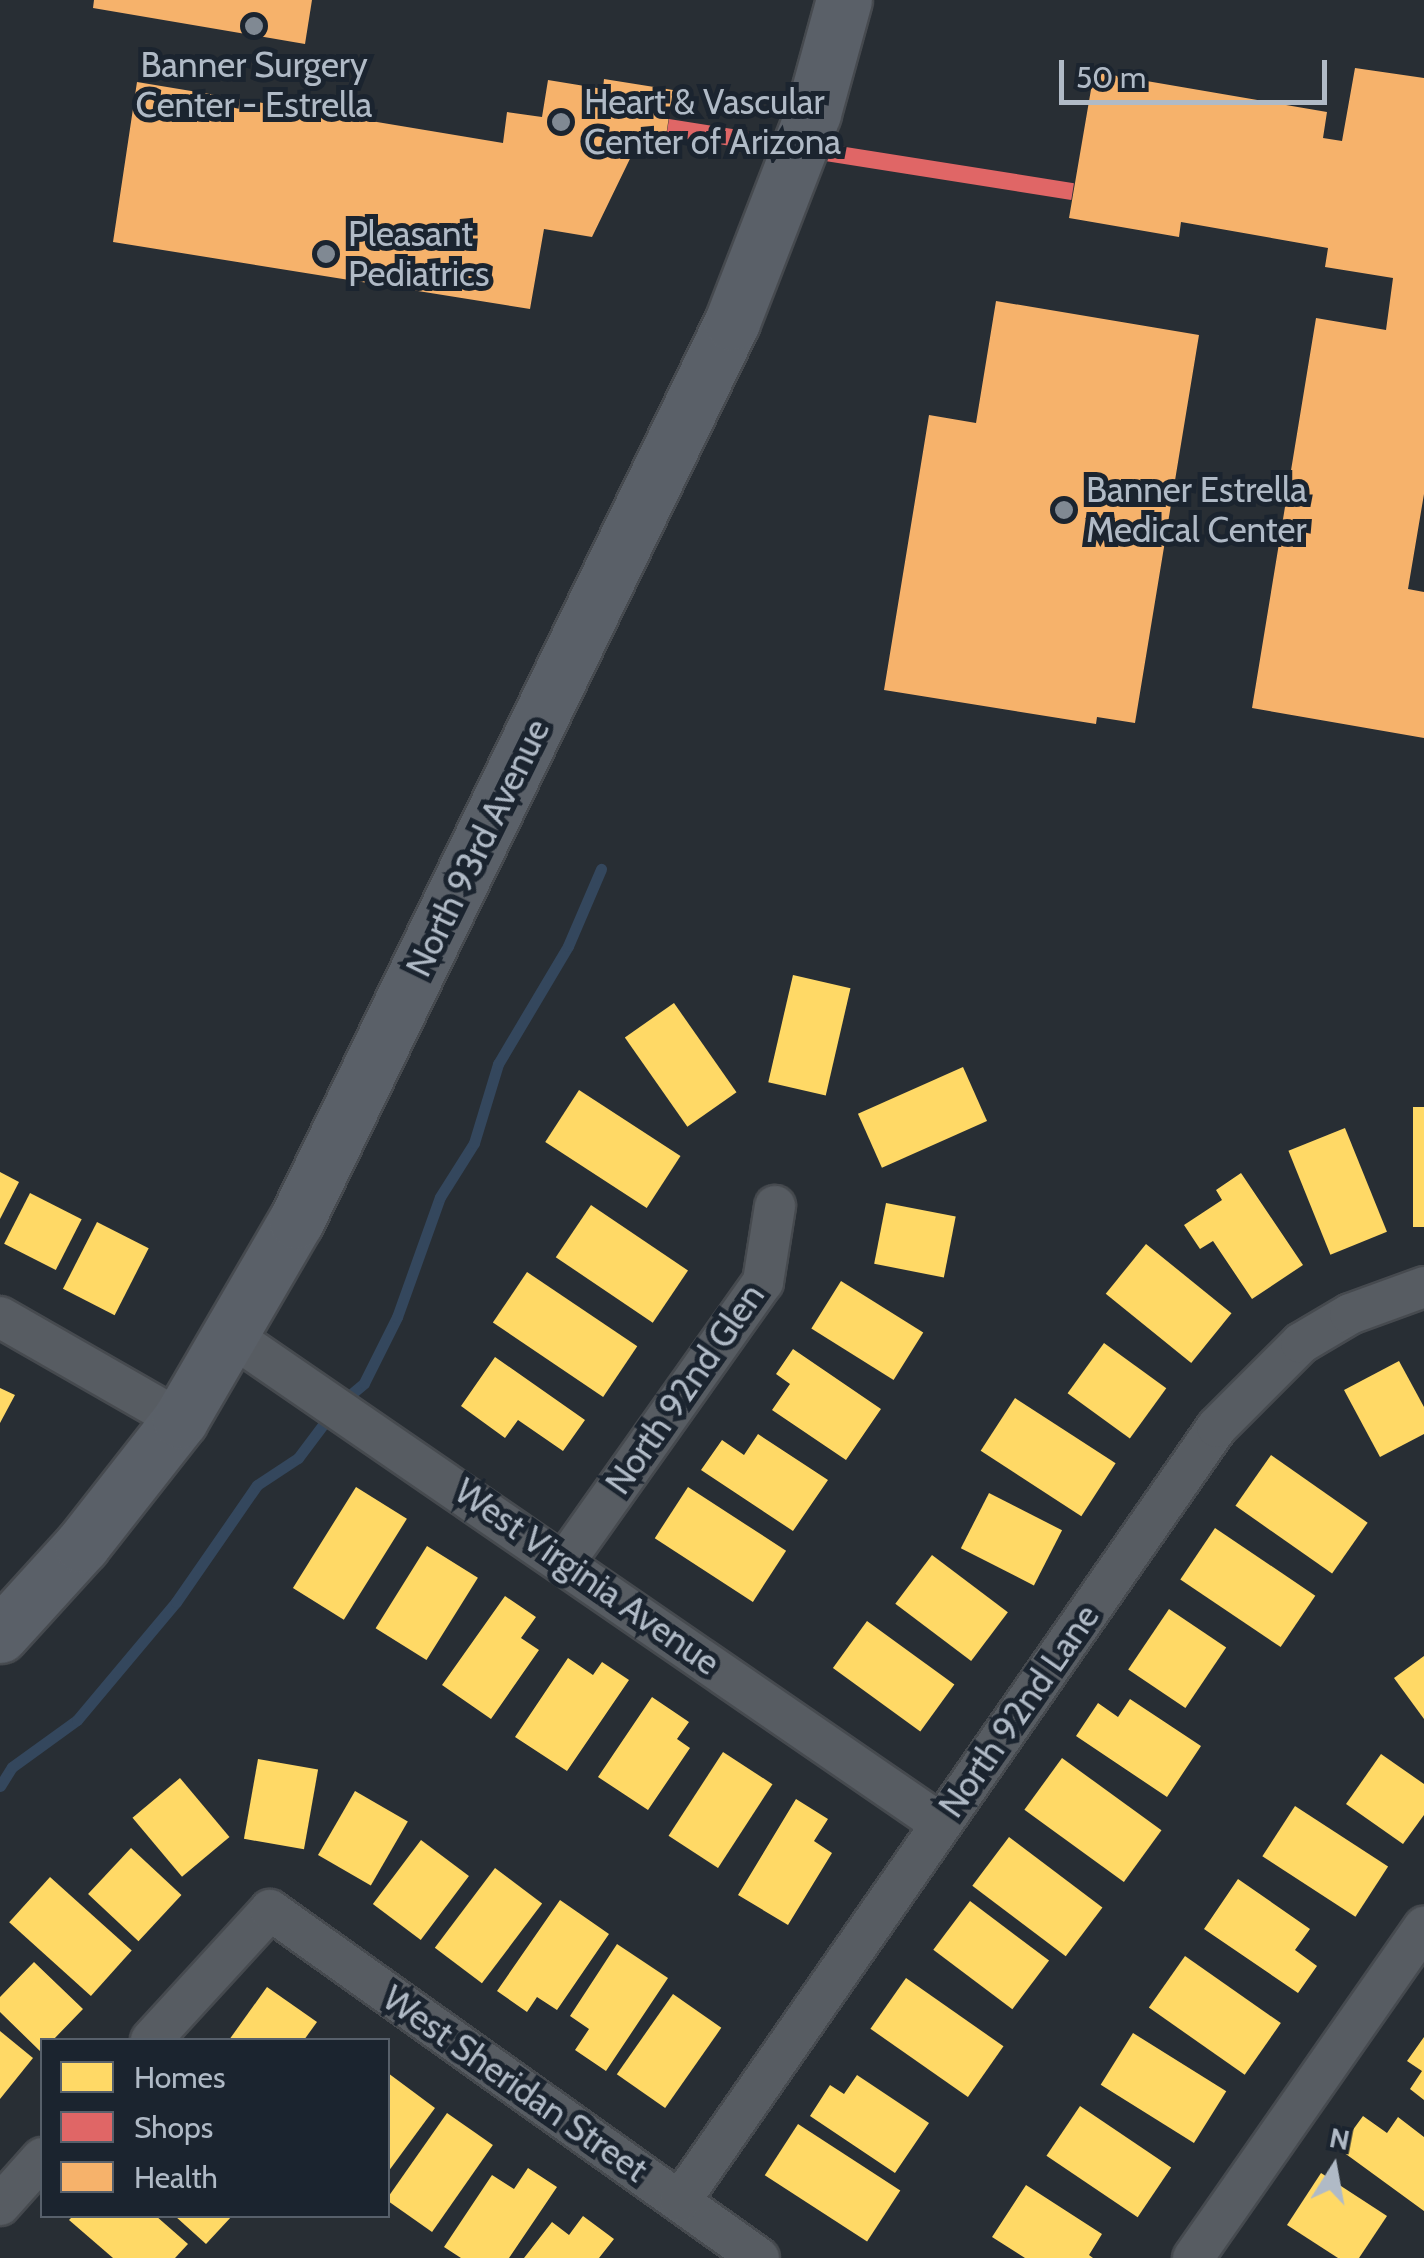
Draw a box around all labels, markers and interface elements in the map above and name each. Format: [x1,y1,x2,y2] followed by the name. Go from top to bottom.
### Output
[241,13,267,39] marker: Banner Surgery Center - Estrella
[1064,40,1332,102] scale bar
[136,44,372,126] place label: Banner Surgery Center - Estrella
[1076,59,1146,96] text: 50 m
[584,81,841,163] place label: Heart & Vascular Center of Arizona
[548,109,574,135] marker: Heart & Vascular Center of Arizona
[348,213,489,295] place label: Pleasant Pediatrics
[313,241,339,267] marker: Pleasant Pediatrics
[1086,469,1307,551] place label: Banner Estrella Medical Center
[1051,497,1077,523] marker: Banner Estrella Medical Center
[398,713,558,983] street label: North 93rd Avenue
[597,1276,773,1502] street label: North 92nd Glen
[447,1470,727,1684] street label: West Virginia Avenue
[930,1597,1108,1825] street label: North 92nd Lane
[375,1977,655,2191] street label: West Sheridan Street
[40,2038,390,2218] legend
[134,2059,225,2096] text: Homes
[134,2109,213,2146] text: Shops
[1284,2118,1384,2218] north arrow
[1327,2120,1353,2157] text: N
[134,2159,218,2196] text: Health

